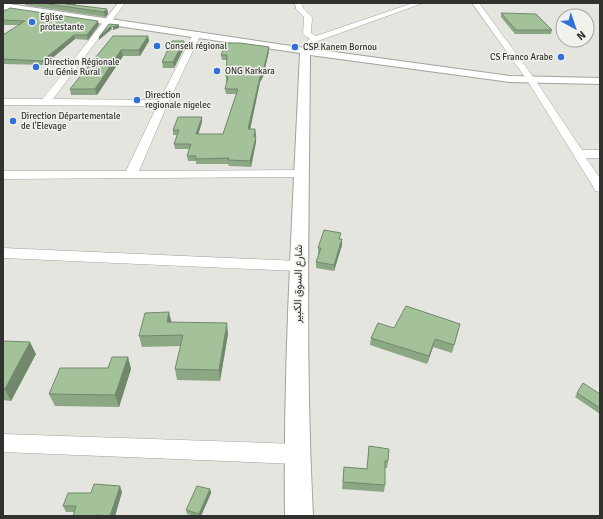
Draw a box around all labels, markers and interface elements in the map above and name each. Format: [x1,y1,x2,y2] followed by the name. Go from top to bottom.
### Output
[555,8,595,48] north arrow
[40,12,85,33] place label: Eglise protestante
[27,17,37,27] marker: Eglise protestante
[574,28,588,43] text: N
[152,41,162,51] marker: Conseil régional
[165,41,227,52] place label: Conseil régional
[290,42,300,52] marker: CSP Kanem Bornou
[303,42,377,53] place label: CSP Kanem Bornou
[490,52,553,63] place label: CS Franco Arabe
[556,52,566,62] marker: CS Franco Arabe
[44,57,120,78] place label: Direction Régionale du Génie Rural
[31,62,41,72] marker: Direction Régionale du Génie Rural
[212,66,222,76] marker: ONG Karkara
[225,66,275,77] place label: ONG Karkara
[145,90,211,111] place label: Direction regionale nigelec
[132,95,142,105] marker: Direction regionale nigelec
[21,111,121,132] place label: Direction Départementale de l'Elevage
[8,116,18,126] marker: Direction Départementale de l'Elevage
[291,244,306,324] street label: شارع السوق الكبير

